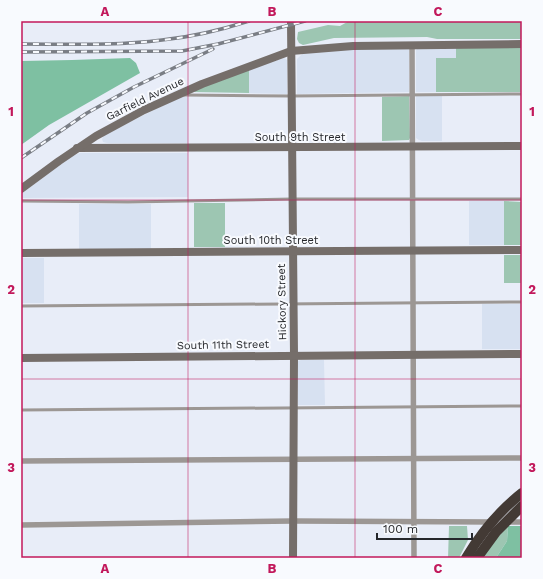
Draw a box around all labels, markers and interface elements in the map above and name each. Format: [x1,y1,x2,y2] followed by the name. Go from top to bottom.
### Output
[101,4,110,19] text: A
[268,4,277,19] text: B
[434,4,443,19] text: C
[104,75,186,123] street label: Garfield Avenue
[8,104,14,119] text: 1
[529,104,535,119] text: 1
[255,131,346,144] street label: South 9th Street
[224,234,319,247] street label: South 10th Street
[275,263,289,340] street label: Hickory Street
[7,282,15,297] text: 2
[528,282,536,297] text: 2
[177,338,270,352] street label: South 11th Street
[7,460,15,475] text: 3
[528,460,536,475] text: 3
[377,515,472,541] scale bar
[383,522,418,536] text: 100 m
[101,561,110,576] text: A
[268,561,277,576] text: B
[434,561,443,576] text: C

